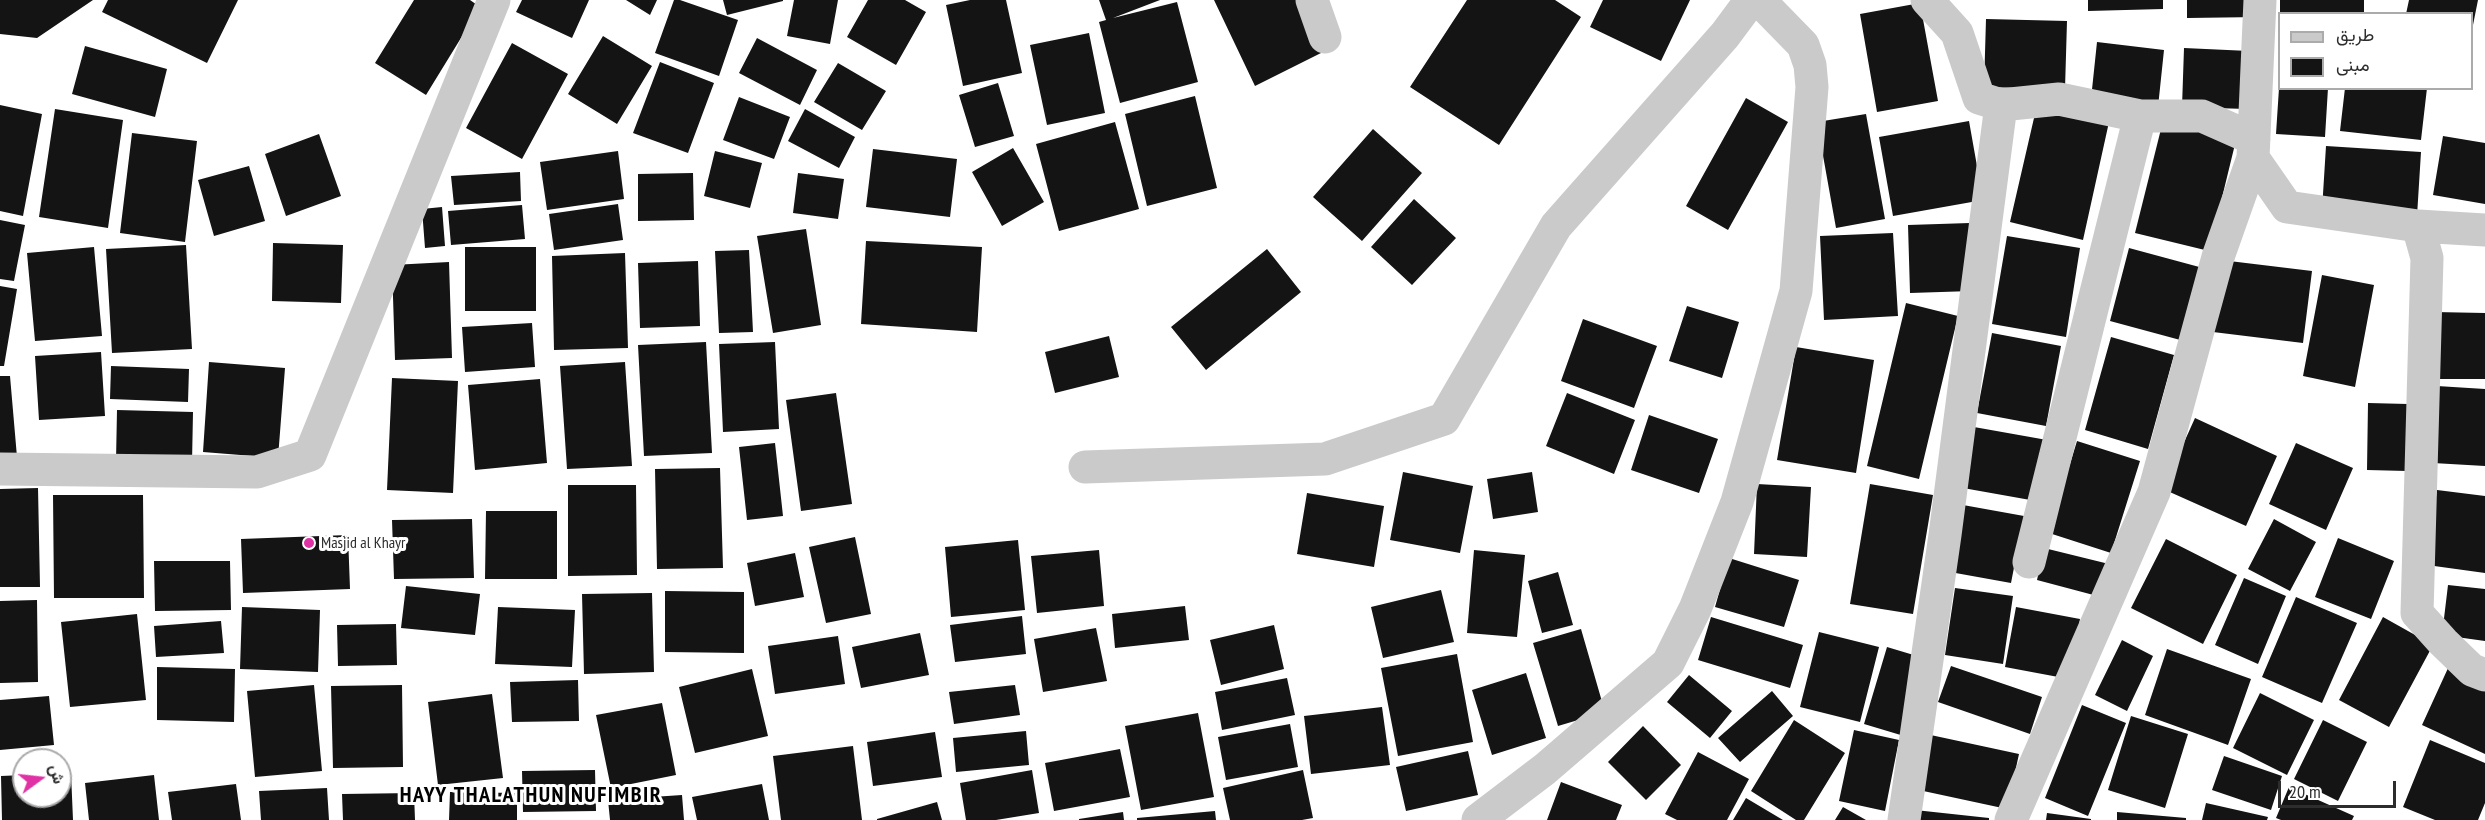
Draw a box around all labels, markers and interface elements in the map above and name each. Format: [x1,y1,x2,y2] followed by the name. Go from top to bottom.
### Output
[2278,12,2473,90] legend
[2336,23,2374,46] text: طريق
[2336,53,2370,76] text: مبنى
[321,533,405,553] place label: Masjid al Khayr
[302,536,316,550] marker: Masjid al Khayr
[12,748,72,808] north arrow
[45,762,70,786] text: ش
[2281,769,2400,807] scale bar
[2289,780,2321,803] text: 20 m
[400,783,662,809] district label: HAYY THALATHUN NUFIMBIR

